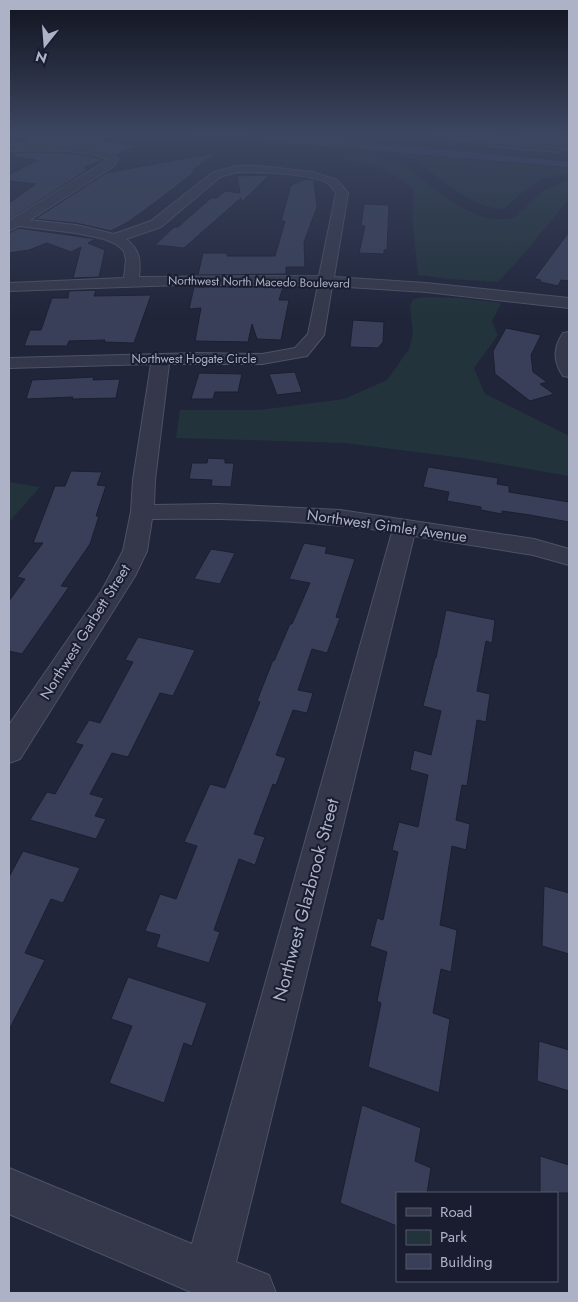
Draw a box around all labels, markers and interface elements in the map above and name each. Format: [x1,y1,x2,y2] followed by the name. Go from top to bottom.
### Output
[20,20,70,70] north arrow
[33,46,49,69] text: N
[168,271,350,293] street label: Northwest North Macedo Boulevard
[132,350,256,368] street label: Northwest Hogate Circle
[306,504,469,548] street label: Northwest Gimlet Avenue
[34,560,136,704] street label: Northwest Garbett Street
[266,795,346,1004] street label: Northwest Glazbrook Street
[396,1192,558,1282] legend
[440,1201,472,1223] text: Road
[440,1226,467,1248] text: Park
[440,1251,492,1273] text: Building

